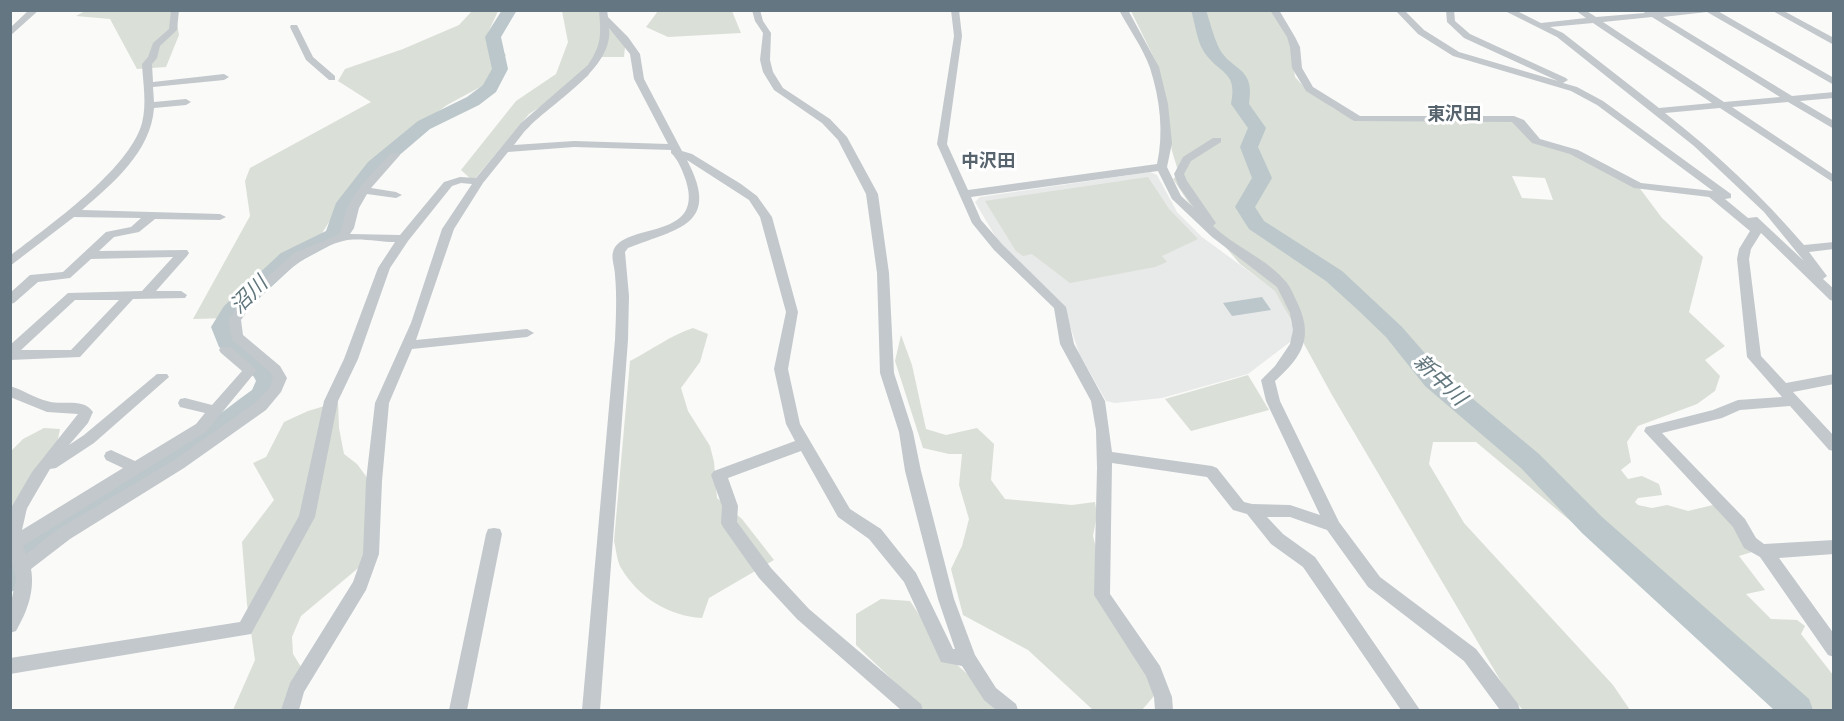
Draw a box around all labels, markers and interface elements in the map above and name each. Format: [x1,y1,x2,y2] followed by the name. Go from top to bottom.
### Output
[1427,104,1481,126] district label: 東沢田
[961,151,1015,173] district label: 中沢田
[226,272,274,320] water label: 沼川
[1408,350,1470,412] water label: 新中川

